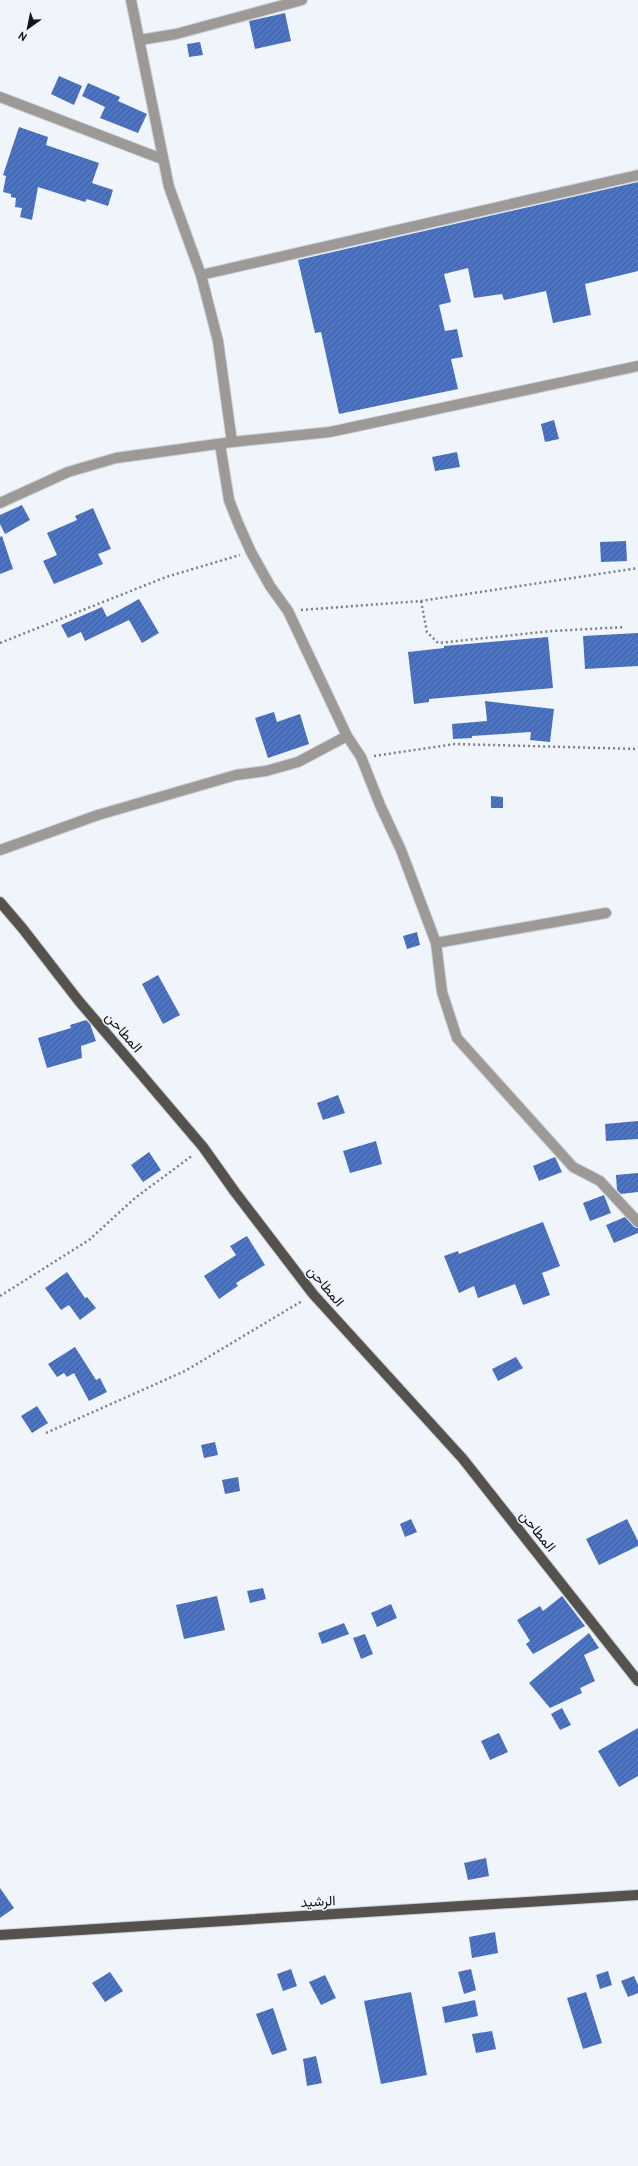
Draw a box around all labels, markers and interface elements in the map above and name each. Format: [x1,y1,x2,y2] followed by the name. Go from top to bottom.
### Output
[8,8,48,48] north arrow
[16,28,30,44] text: N
[101,1009,145,1057] street label: المطاحن
[303,1263,347,1311] street label: المطاحن
[515,1508,559,1556] street label: المطاحن
[300,1893,336,1912] street label: الرشيد

